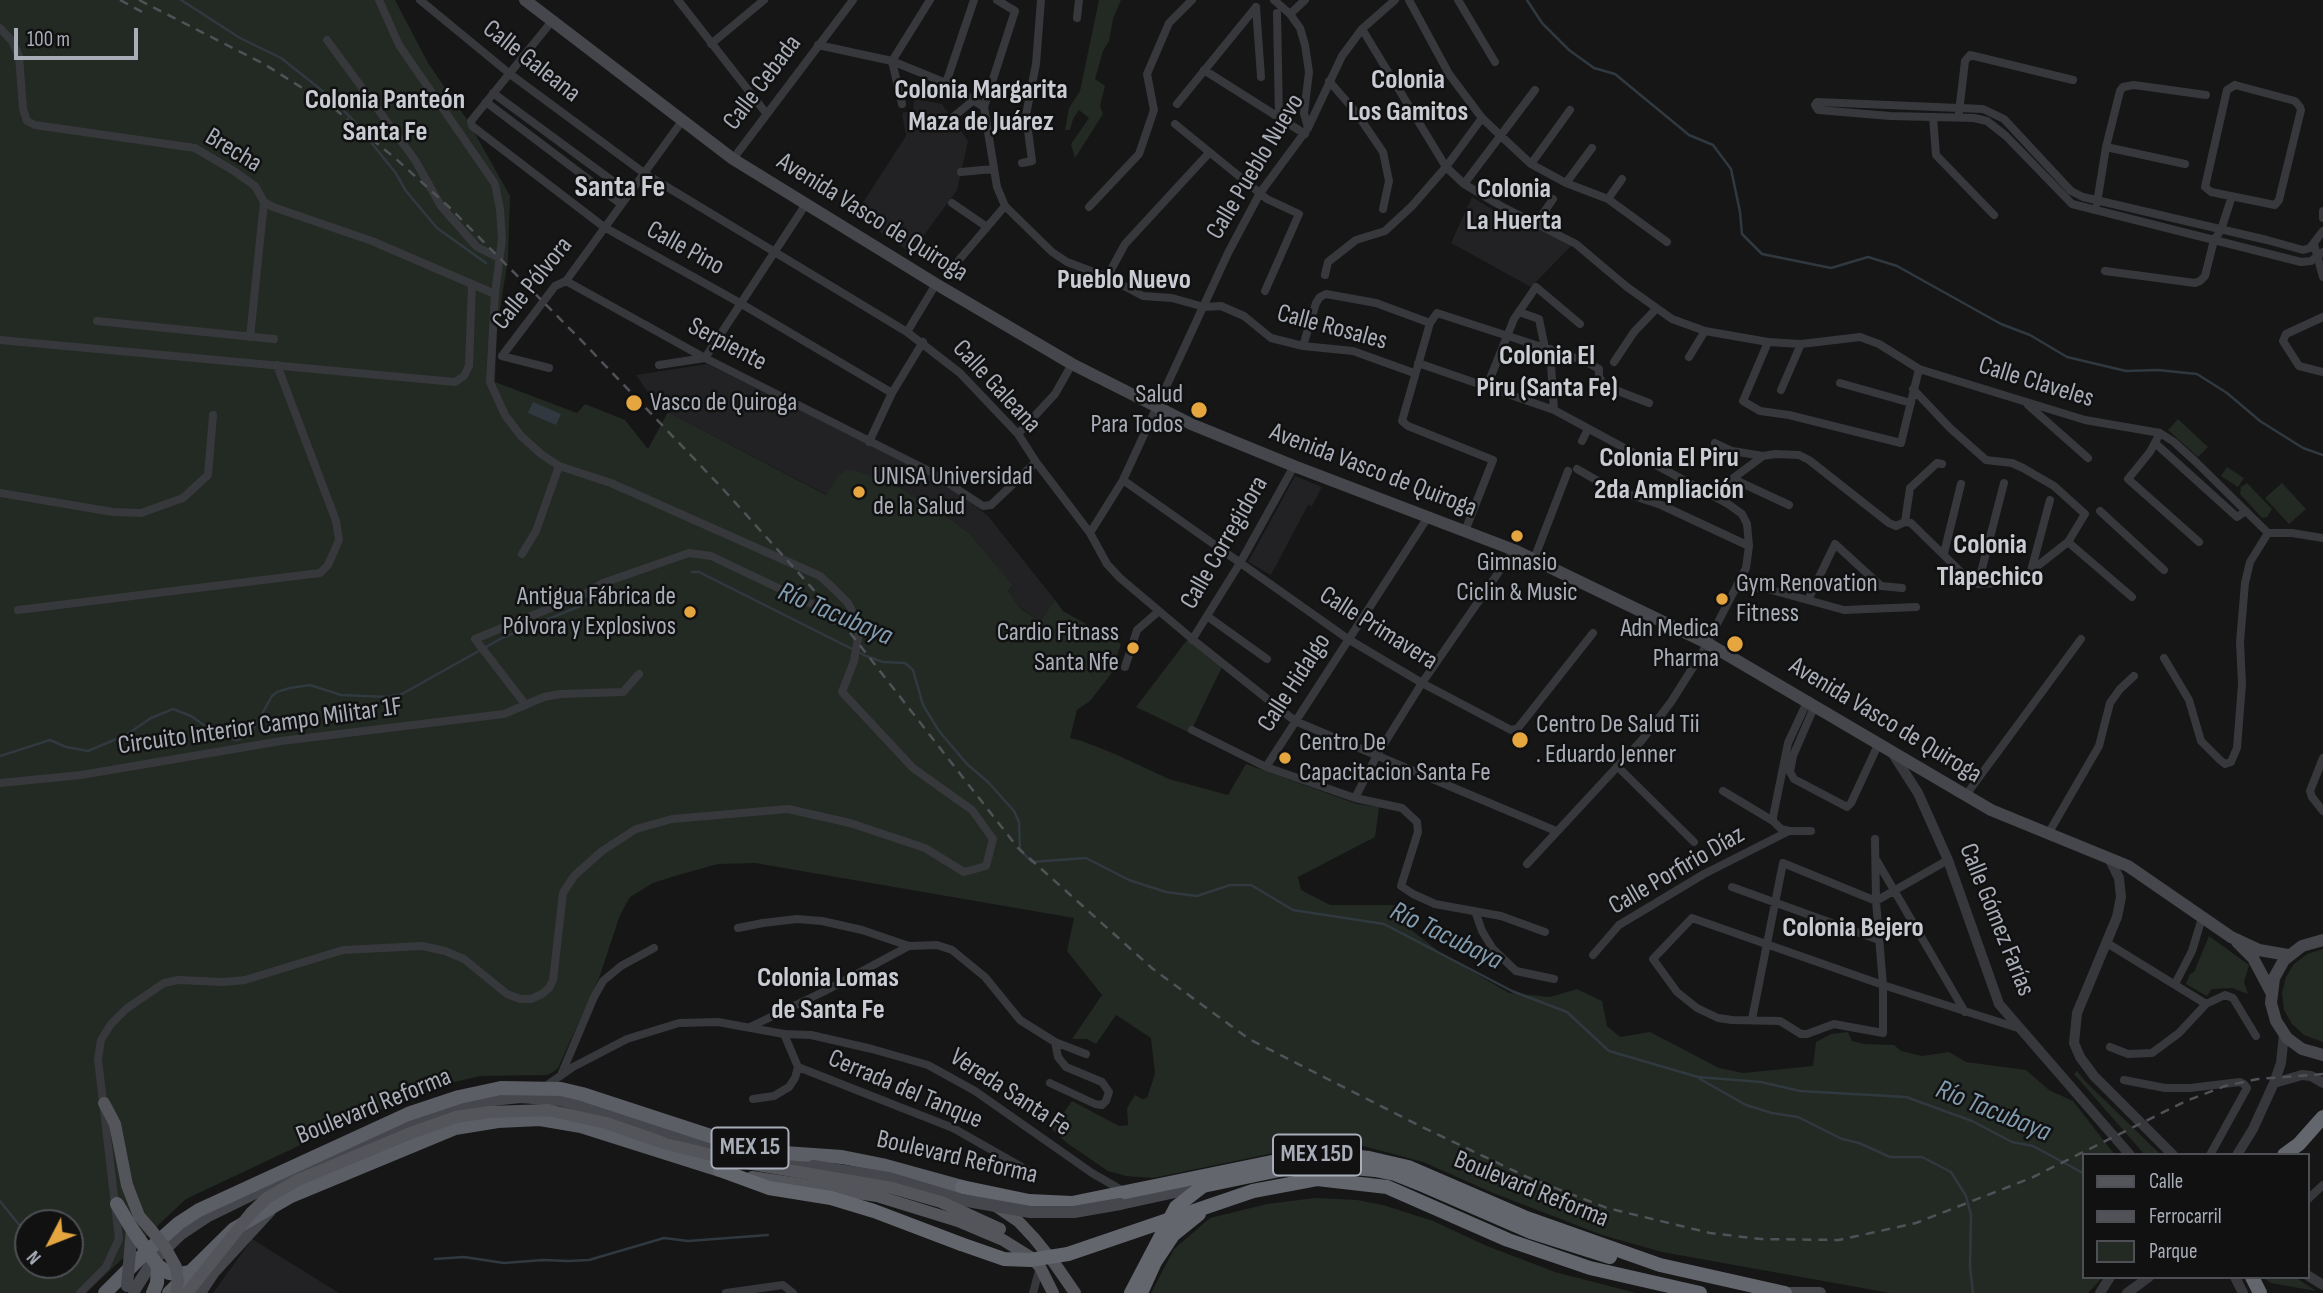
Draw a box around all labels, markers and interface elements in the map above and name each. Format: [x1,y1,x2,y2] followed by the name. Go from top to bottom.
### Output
[18,14,142,58] scale bar
[476,14,586,110] street label: Calle Galeana
[27,27,70,52] text: 100 m
[717,29,809,137] street label: Calle Cebada
[1348,64,1468,130] district label: Colonia Los Gamitos
[894,74,1068,140] district label: Colonia Margarita Maza de Juárez
[305,84,465,150] district label: Colonia Panteón Santa Fe
[1200,89,1312,245] street label: Calle Pueblo Nuevo
[199,122,267,180] street label: Brecha
[771,147,973,289] street label: Avenida Vasco de Quiroga
[575,170,665,206] district label: Santa Fe
[1466,173,1562,239] district label: Colonia La Huerta
[641,215,729,283] street label: Calle Pino
[486,231,580,337] street label: Calle Pólvora
[1057,264,1191,298] district label: Pueblo Nuevo
[1273,298,1391,358] street label: Calle Rosales
[682,311,772,379] street label: Serpiente
[945,334,1047,440] street label: Calle Galeana
[1476,340,1618,406] district label: Colonia El Piru (Santa Fe)
[1975,351,2097,415] street label: Calle Claveles
[1091,379,1183,440] place label: Salud Para Todos
[650,387,797,419] place label: Vasco de Quiroga
[624,393,644,413] marker: Vasco de Quiroga
[1189,400,1209,420] marker: Salud Para Todos
[1265,417,1481,525] street label: Avenida Vasco de Quiroga
[1594,442,1744,508] district label: Colonia El Piru 2da Ampliación
[873,461,1033,522] place label: UNISA Universidad de la Salud
[1174,471,1276,615] street label: Calle Corregidora
[851,484,867,500] marker: UNISA Universidad de la Salud
[1509,528,1525,544] marker: Gimnasio Ciclin & Music
[1936,529,2044,595] district label: Colonia Tlapechico
[1456,547,1578,608] place label: Gimnasio Ciclin & Music
[1736,568,1878,630] place label: Gym Renovation Fitness
[773,576,897,654] water label: Río Tacubaya
[1313,580,1443,678] street label: Calle Primavera
[502,581,676,642] place label: Antigua Fábrica de Pólvora y Explosivos
[1714,591,1730,607] marker: Gym Renovation Fitness
[682,604,698,620] marker: Antigua Fábrica de Pólvora y Explosivos
[1620,613,1719,674] place label: Adn Medica Pharma
[997,617,1119,678] place label: Cardio Fitnass Santa Nfe
[1252,628,1338,738] street label: Calle Hidalgo
[1725,634,1745,654] marker: Adn Medica Pharma
[1125,640,1141,656] marker: Cardio Fitnass Santa Nfe
[1783,651,1987,791] street label: Avenida Vasco de Quiroga
[116,692,404,762] street label: Circuito Interior Campo Militar 1F
[1536,709,1699,770] place label: Centro De Salud Tii . Eduardo Jenner
[1299,727,1491,788] place label: Centro De Capacitacion Santa Fe
[1510,730,1530,750] marker: Centro De Salud Tii . Eduardo Jenner
[1277,750,1293,766] marker: Centro De Capacitacion Santa Fe
[1604,820,1750,922] street label: Calle Porfirio Díaz
[1951,839,2041,1001] street label: Calle Gómez Farías
[1384,895,1508,979] water label: Río Tacubaya
[1782,912,1924,946] district label: Colonia Bejero
[757,962,899,1028] district label: Colonia Lomas de Santa Fe
[944,1042,1076,1144] street label: Vereda Santa Fe
[823,1043,987,1137] street label: Cerrada del Tanque
[292,1062,456,1152] street label: Boulevard Reforma
[1931,1074,2055,1150] water label: Río Tacubaya
[874,1124,1040,1192] street label: Boulevard Reforma
[712,1128,788,1168] road number: MEX 15
[1273,1134,1361,1176] road number: MEX 15D
[1449,1145,1613,1235] street label: Boulevard Reforma
[2082,1153,2309,1279] legend
[2149,1169,2183,1194] text: Calle
[2149,1204,2222,1229] text: Ferrocarril
[14,1209,84,1279] north arrow
[2149,1239,2197,1264] text: Parque
[23,1246,46,1269] text: N

